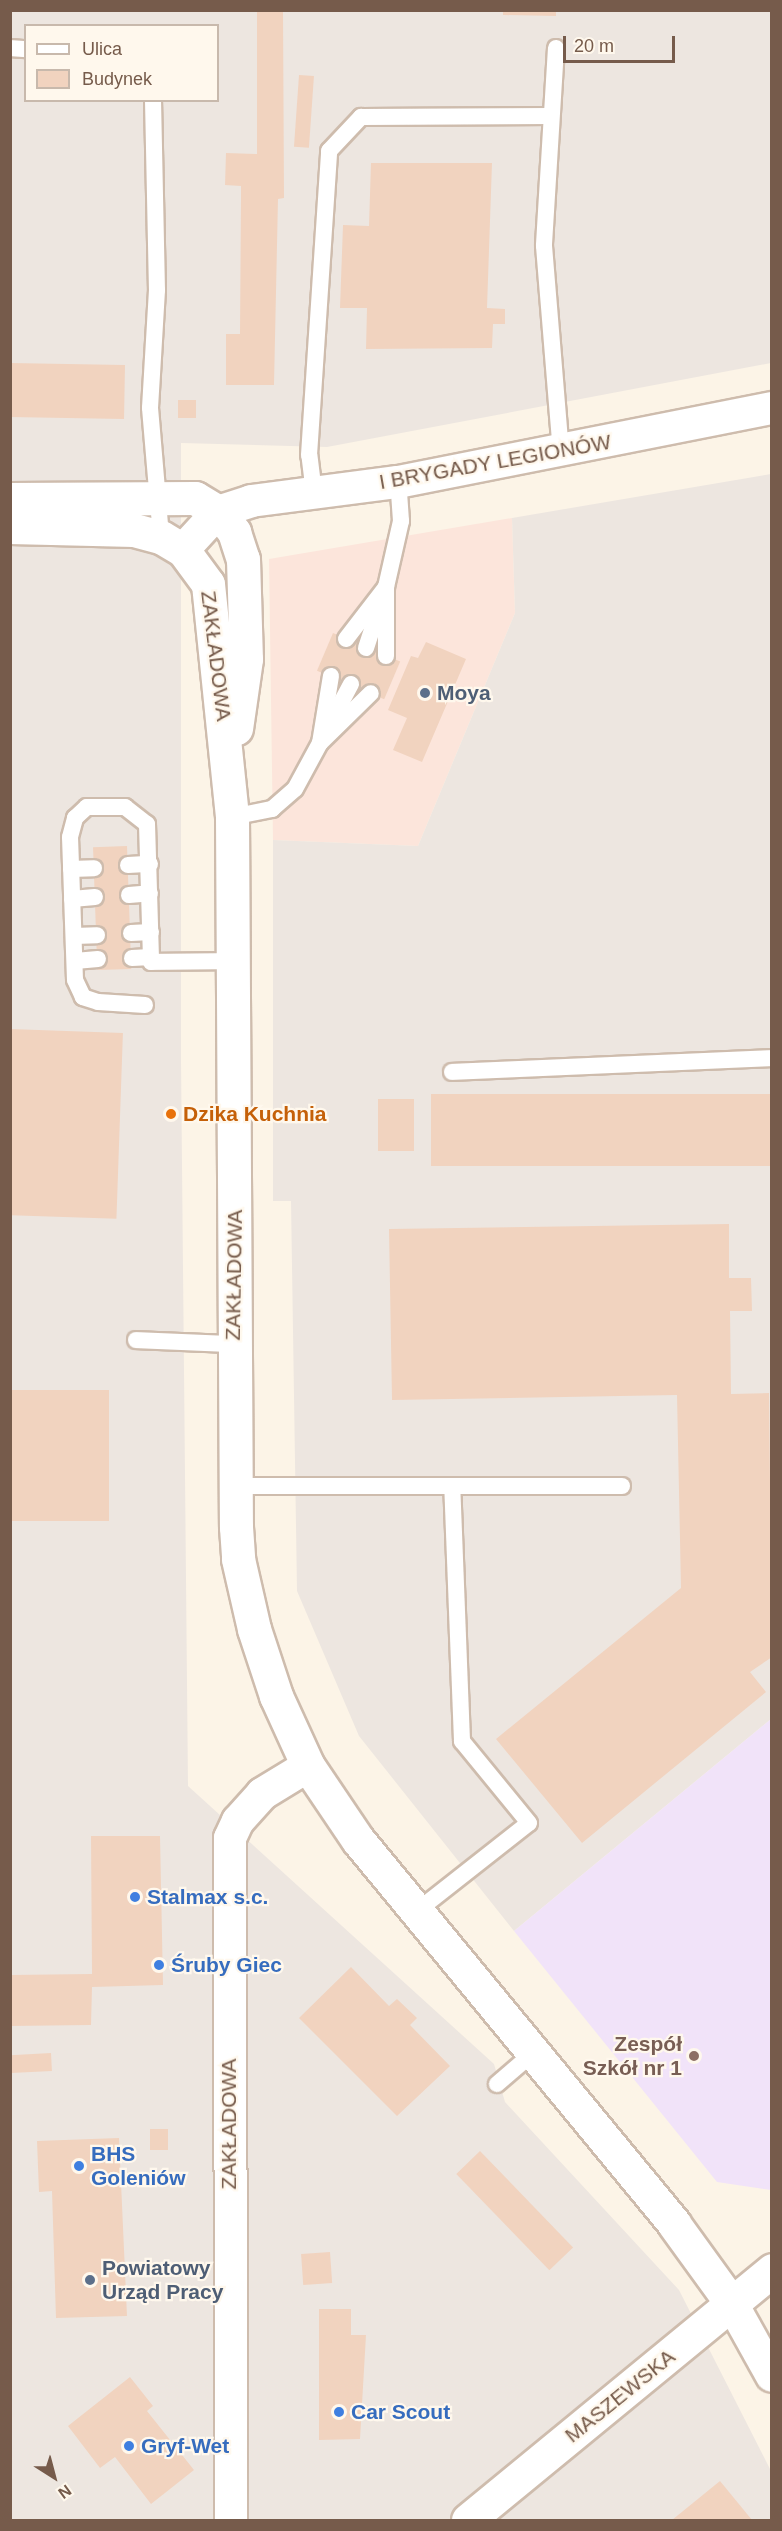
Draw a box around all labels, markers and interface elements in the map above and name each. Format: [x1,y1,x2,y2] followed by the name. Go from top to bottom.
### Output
[24,24,219,102] legend
[566,24,678,62] scale bar
[574,36,614,56] text: 20 m
[82,39,122,59] text: Ulica
[82,69,152,89] text: Budynek
[377,429,613,495] street label: I BRYGADY LEGIONÓW
[196,589,236,723] street label: ZAKŁADOWA
[437,680,491,706] place label: Moya
[418,686,432,700] marker: Moya
[183,1101,327,1127] place label: Dzika Kuchnia
[164,1107,178,1121] marker: Dzika Kuchnia
[220,1209,248,1341] street label: ZAKŁADOWA
[147,1884,268,1910] place label: Stalmax s.c.
[128,1890,142,1904] marker: Stalmax s.c.
[171,1952,282,1978] place label: Śruby Giec
[152,1958,166,1972] marker: Śruby Giec
[583,2031,682,2081] place label: Zespół Szkół nr 1
[687,2049,701,2063] marker: Zespół Szkół nr 1
[216,2058,242,2190] street label: ZAKŁADOWA
[91,2141,186,2191] place label: BHS Goleniów
[72,2159,86,2173] marker: BHS Goleniów
[102,2255,223,2305] place label: Powiatowy Urząd Pracy
[83,2273,97,2287] marker: Powiatowy Urząd Pracy
[560,2344,680,2448] street label: MASZEWSKA
[351,2399,450,2425] place label: Car Scout
[332,2405,346,2419] marker: Car Scout
[141,2433,229,2459] place label: Gryf-Wet
[122,2439,136,2453] marker: Gryf-Wet
[24,2447,84,2507] north arrow
[55,2482,75,2502] text: N

